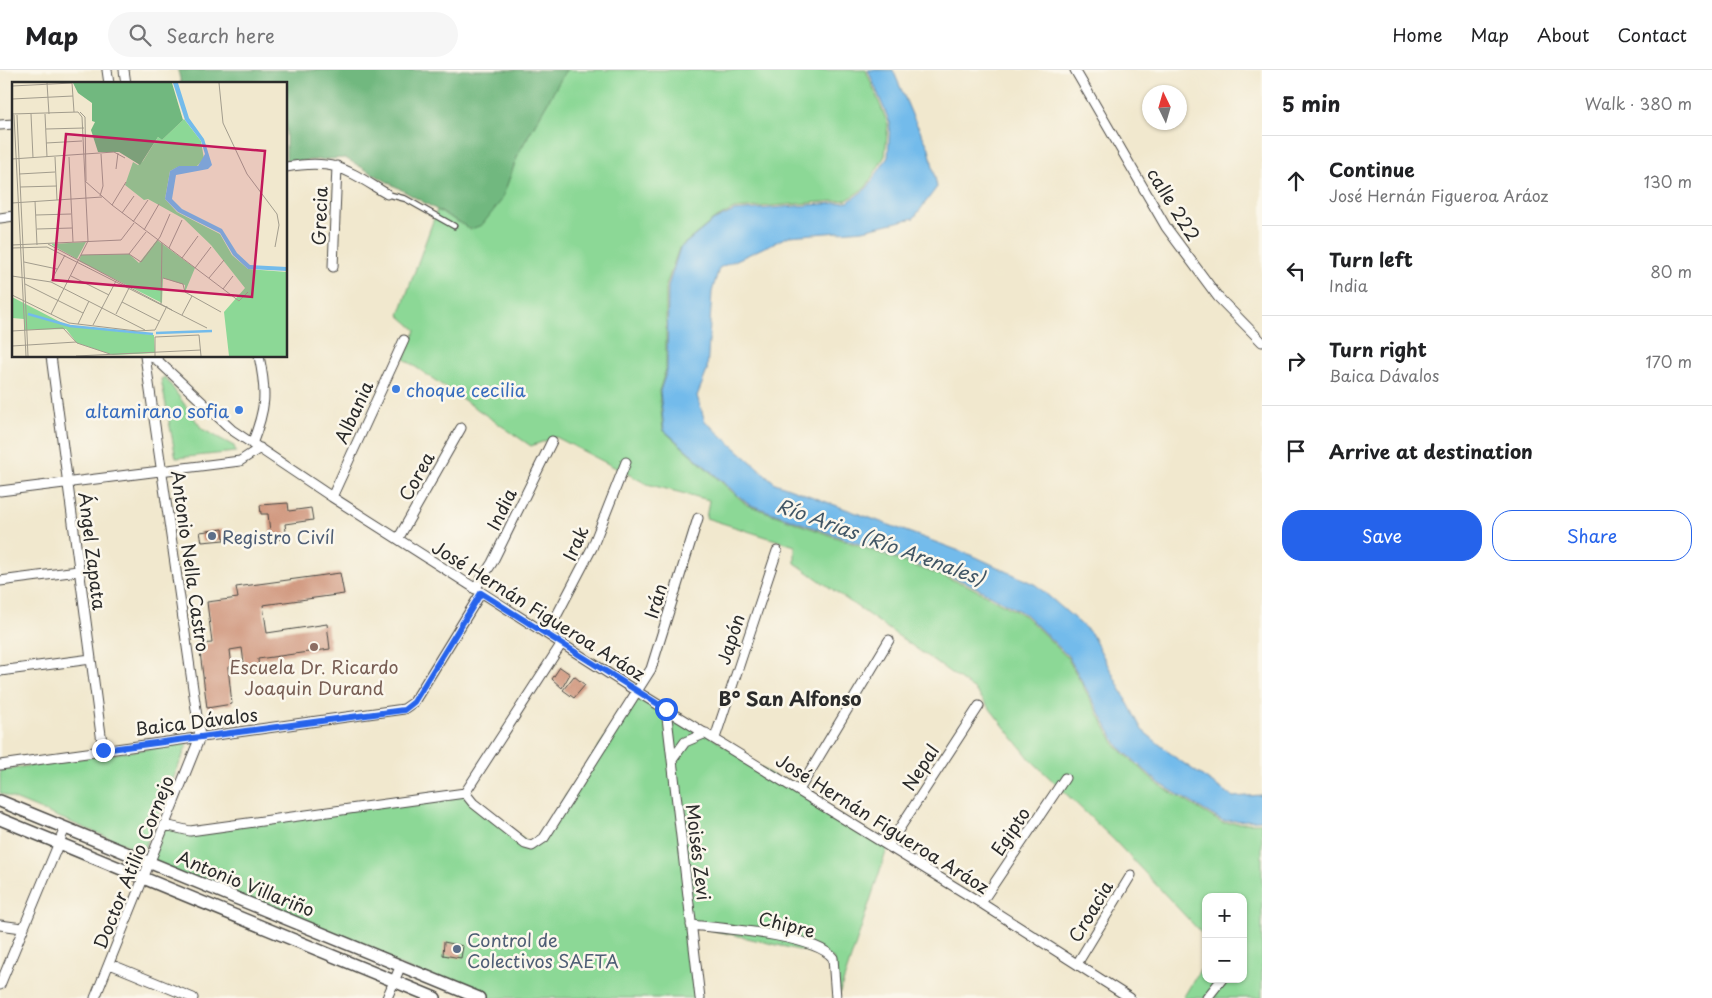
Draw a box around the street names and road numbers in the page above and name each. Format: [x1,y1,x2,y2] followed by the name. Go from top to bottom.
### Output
[1141,162,1207,246] street label: calle 222
[304,186,334,246] street label: Grecia
[327,376,379,448] street label: Albania
[391,446,441,505] street label: Corea
[165,468,217,654] street label: Antonio Nella Castro
[479,483,523,535] street label: India
[72,491,114,612] street label: Ángel Zapata
[555,521,595,565] street label: Irak
[427,533,651,687] street label: José Hernán Figueroa Aráoz
[637,580,673,622] street label: Irán
[709,610,751,668] street label: Japón
[133,700,259,742] street label: Baica Dávalos
[895,738,945,796] street label: Nepal
[771,746,995,900] street label: José Hernán Figueroa Aráoz
[86,771,180,953] street label: Doctor Atilio Cornejo
[984,801,1036,861] street label: Egipto
[680,802,718,902] street label: Moisés Zevi
[173,843,319,923] street label: Antonio Villariño
[1061,875,1119,947] street label: Croacia
[756,904,818,944] street label: Chipre

